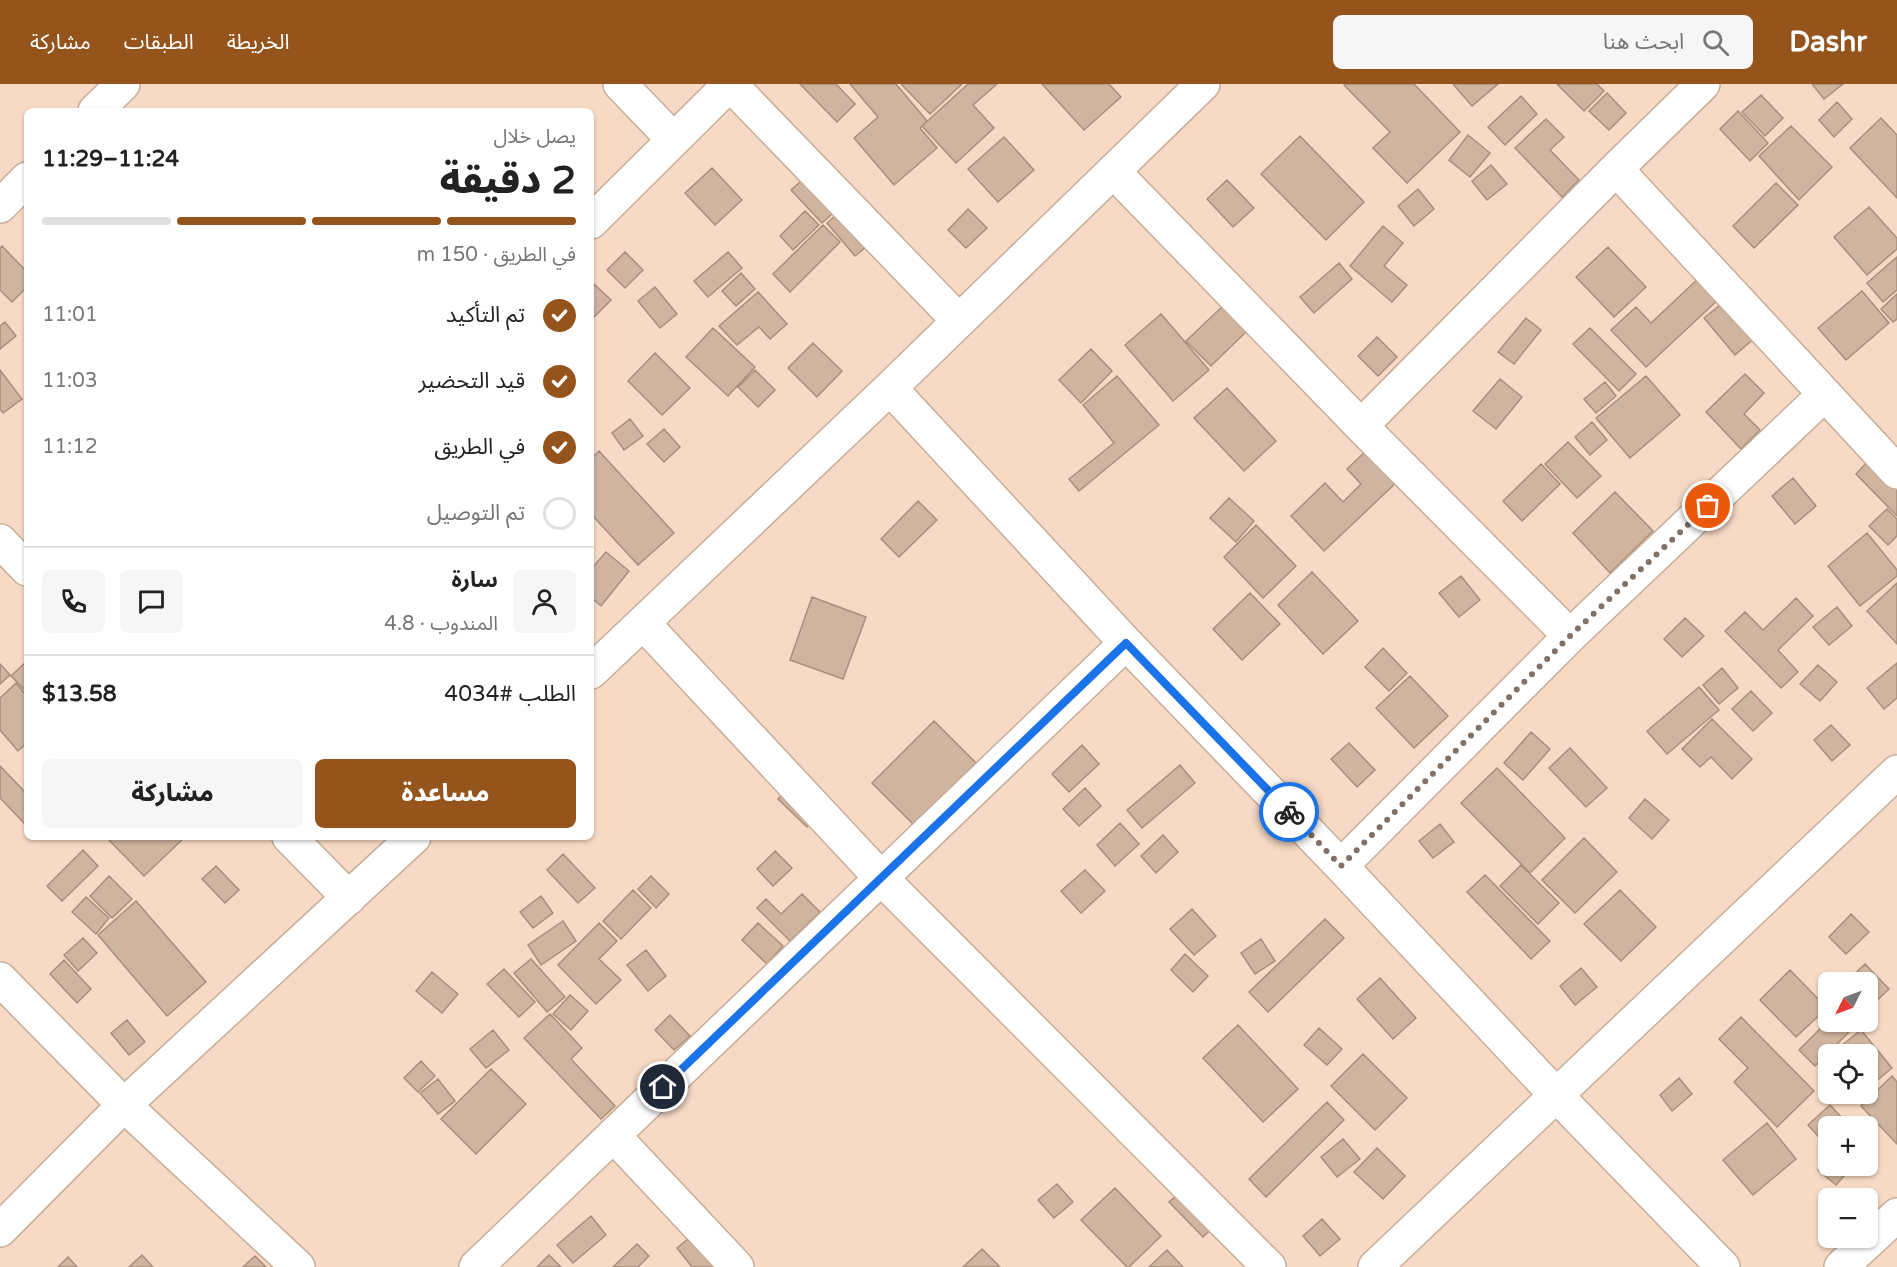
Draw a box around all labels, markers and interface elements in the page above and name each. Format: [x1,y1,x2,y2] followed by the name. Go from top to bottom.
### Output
[1333,15,1753,69] search box
[1789,25,1867,59] text: Dashr
[1699,26,1732,59] icon: search
[1603,29,1684,55] text: ابحث هنا
[30,30,91,55] text: مشاركة
[124,30,194,55] text: الطبقات
[227,30,290,55] text: الخريطة
[494,125,576,149] text: يصل خلال
[42,146,179,172] text: 11:24–11:29
[440,157,576,204] text: 2 دقيقة
[417,243,576,267] text: في الطريق · 150 m
[543,299,576,332] icon: check
[446,302,525,328] text: تم التأكيد
[42,303,97,327] text: 11:01
[543,365,576,398] icon: check
[419,368,525,394] text: قيد التحضير
[42,369,97,393] text: 11:03
[543,431,576,464] icon: check
[434,434,525,460] text: في الطريق
[42,435,97,459] text: 11:12
[1682,480,1733,531] pin
[1691,489,1724,522] icon: bag
[427,500,525,526] text: تم التوصيل
[452,567,498,593] text: سارة
[42,570,105,633] button: phone
[120,570,183,633] button: chat
[513,570,576,633] button: person
[384,612,498,636] text: المندوب · 4.8
[42,681,117,707] text: $13.58
[444,681,576,707] text: الطلب #4034
[42,759,303,828] button: مشاركة
[315,759,576,828] button: مساعدة
[1259,782,1319,842] courier
[1273,796,1306,829] icon: bike
[1818,972,1878,1032] north arrow
[1818,972,1878,1248] map controls
[1818,1044,1878,1104] button: locate
[637,1061,688,1112] pin
[646,1070,679,1103] icon: home
[1818,1116,1878,1176] button: +
[1818,1188,1878,1248] button: −

